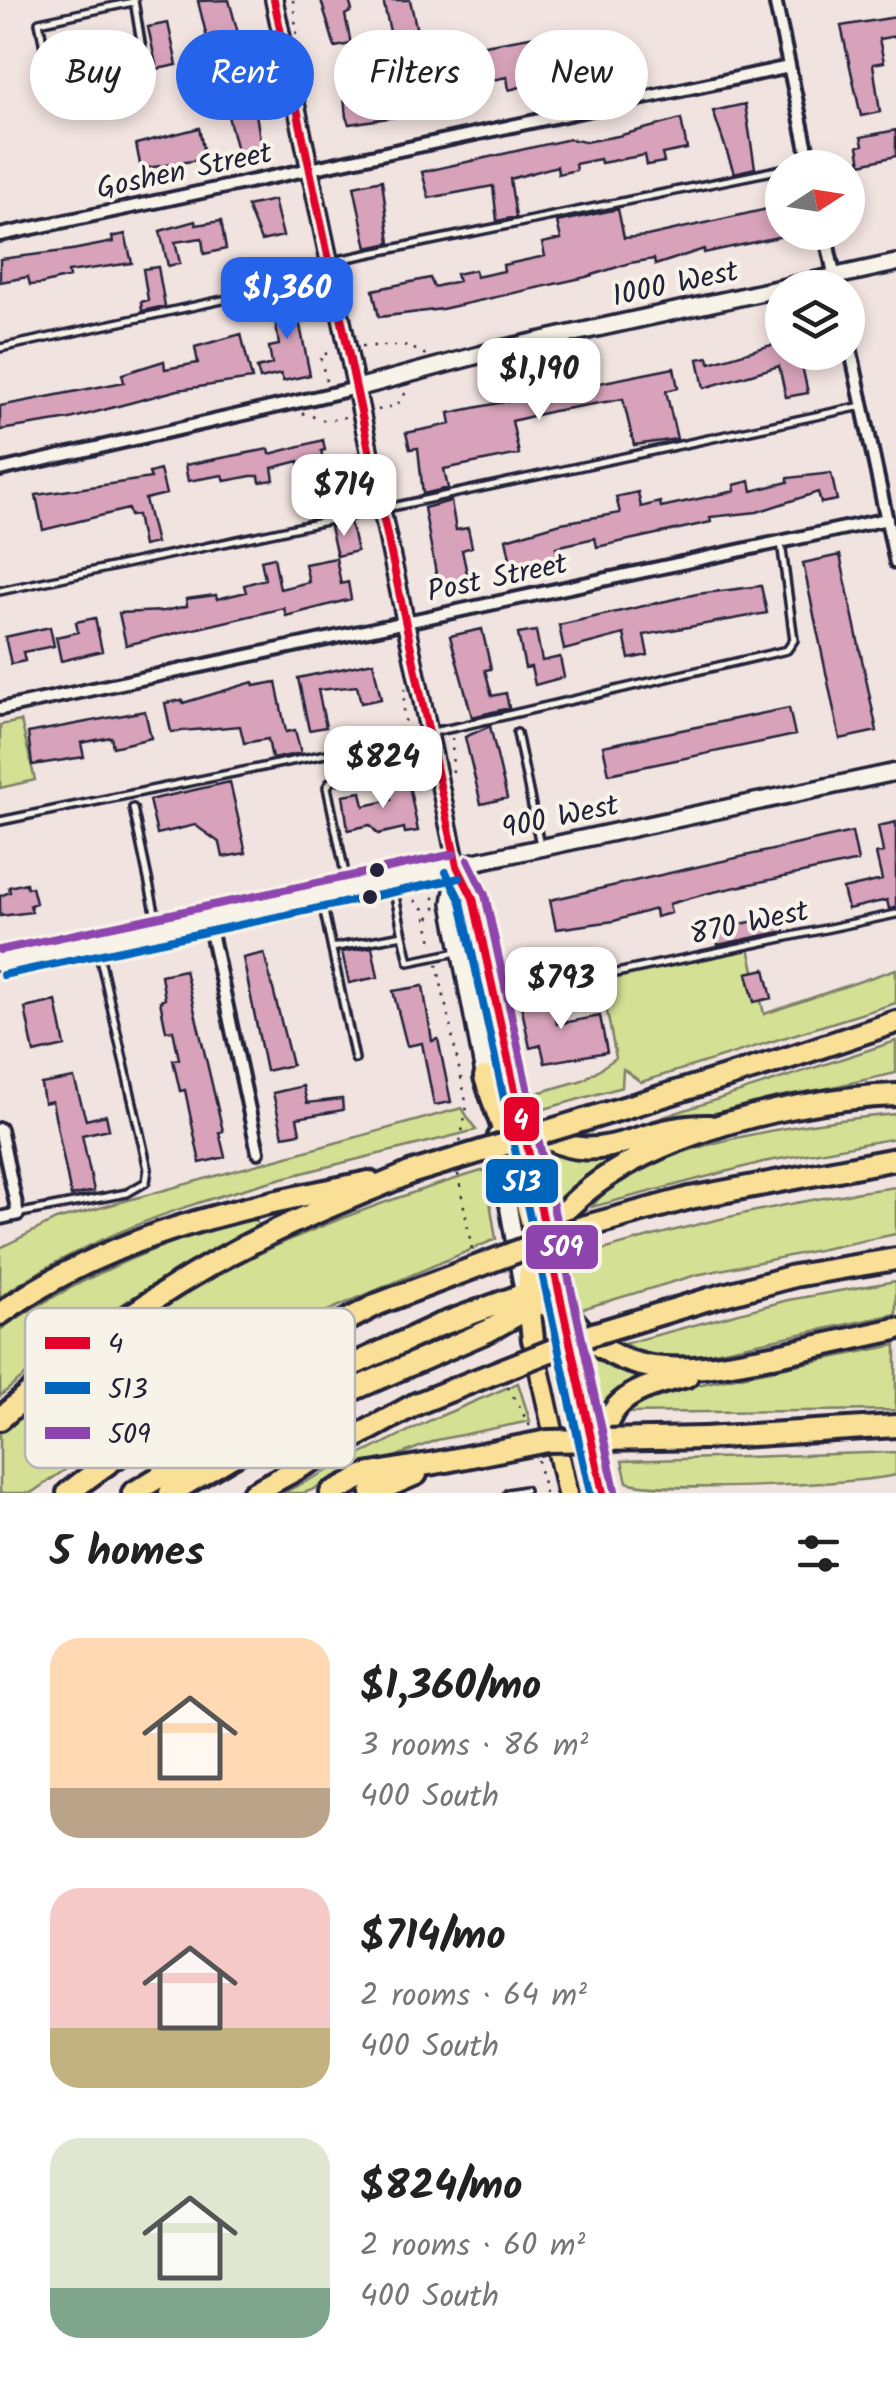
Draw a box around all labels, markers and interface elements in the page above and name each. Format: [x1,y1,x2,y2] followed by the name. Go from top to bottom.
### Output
[30,30,156,120] chip: Buy
[176,30,314,120] chip: Rent
[334,30,495,120] chip: Filters
[515,30,648,120] chip: New
[92,130,277,214] street label: Goshen Street
[765,150,865,250] north arrow
[765,150,865,370] map controls
[608,248,743,322] street label: 1000 West
[206,257,368,342] pin: $1,360
[243,264,331,315] text: $1,360
[765,270,865,370] button: layers
[458,338,620,423] pin: $1,190
[499,345,579,396] text: $1,190
[285,454,403,539] pin: $714
[313,461,375,512] text: $714
[423,541,572,617] street label: Post Street
[324,726,442,811] pin: $824
[346,733,420,784] text: $824
[498,782,624,854] street label: 900 West
[367,860,387,880] unlabelled marker
[360,887,380,907] unlabelled marker
[686,888,814,960] street label: 870 West
[502,947,620,1032] pin: $793
[527,954,595,1005] text: $793
[502,1095,541,1143] line badge: 4
[513,1099,529,1144] text: 4
[484,1157,560,1205] line badge: 513
[502,1161,541,1206] text: 513
[524,1223,600,1271] line badge: 509
[540,1226,583,1271] text: 509
[25,1308,355,1468] legend
[108,1323,123,1368] text: 4
[108,1368,148,1413] text: 513
[108,1413,151,1458] text: 509
[50,1520,205,1587] text: 5 homes
[791,1526,846,1581] icon: filters
[360,1654,541,1721] text: $1,360/mo
[130,1678,250,1798] icon: home
[360,1721,588,1772] text: 3 rooms · 86 m²
[360,1772,499,1823] text: 400 South
[360,1904,506,1971] text: $714/mo
[130,1928,250,2048] icon: home
[360,1971,587,2022] text: 2 rooms · 64 m²
[360,2022,499,2073] text: 400 South
[360,2154,522,2221] text: $824/mo
[130,2178,250,2298] icon: home
[360,2221,585,2272] text: 2 rooms · 60 m²
[360,2272,499,2323] text: 400 South

